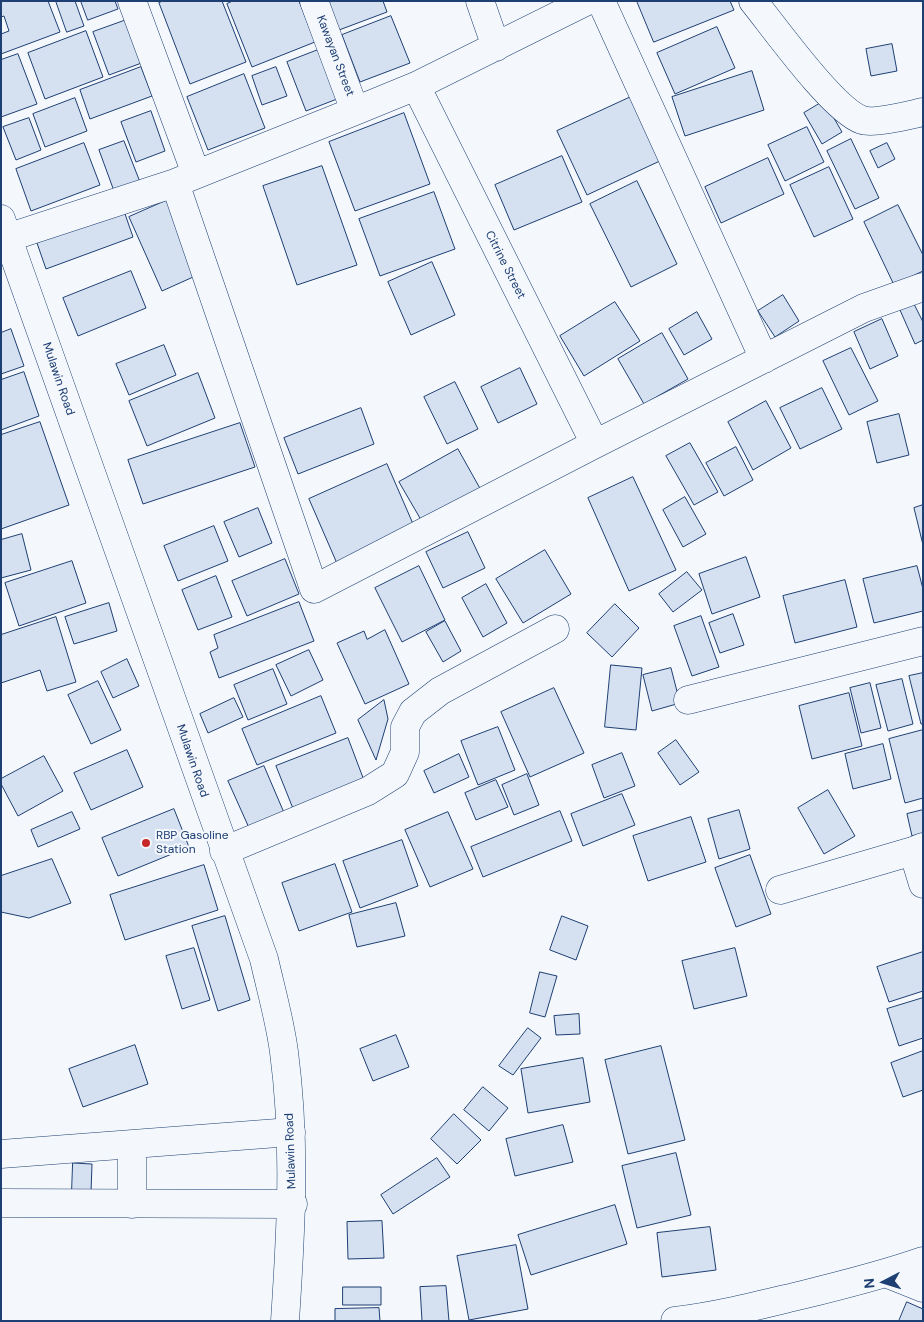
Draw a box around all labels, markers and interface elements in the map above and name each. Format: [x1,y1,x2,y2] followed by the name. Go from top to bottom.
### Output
[313,14,357,98] street label: Kawayan Street
[482,229,528,301] street label: Citrine Street
[39,341,77,417] street label: Mulawin Road
[173,723,211,799] street label: Mulawin Road
[156,829,229,857] place label: RBP Gasoline Station
[140,837,152,849] marker: RBP Gasoline Station
[282,1113,300,1189] street label: Mulawin Road
[859,1257,909,1307] north arrow
[860,1277,878,1289] text: N

